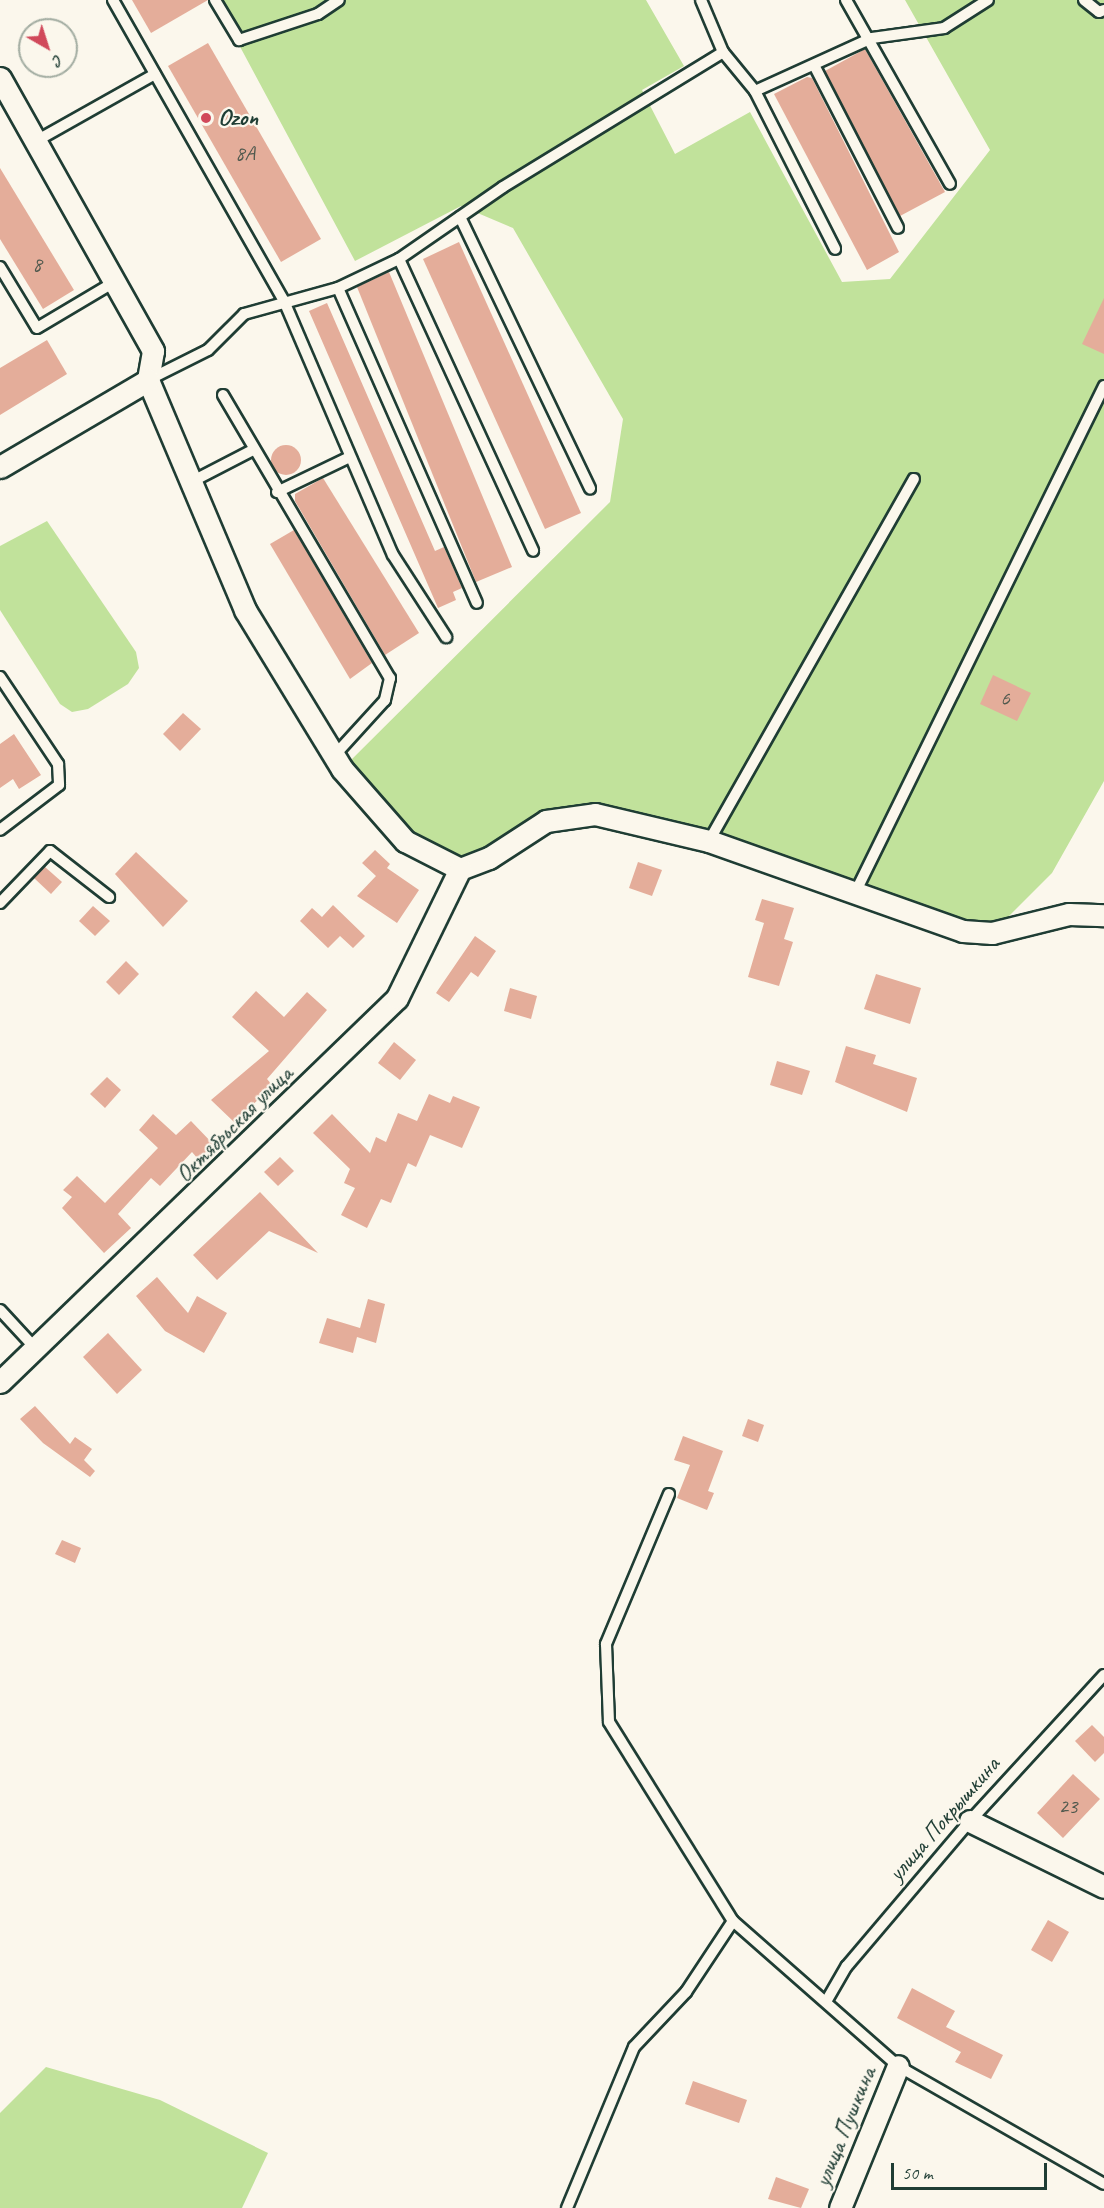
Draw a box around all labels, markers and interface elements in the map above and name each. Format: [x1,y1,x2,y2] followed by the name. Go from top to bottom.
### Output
[18,18,78,78] north arrow
[49,50,67,71] text: С
[218,104,258,132] place label: Ozon
[199,111,213,125] marker: Ozon
[235,140,255,166] house number: 8А
[32,251,42,277] house number: 8
[1000,685,1010,711] house number: 6
[169,1059,299,1189] street label: Октябрьская улица
[882,1751,1006,1887] street label: улица Покрышкина
[1059,1793,1077,1819] house number: 23
[808,2062,882,2192] street label: улица Пушкина
[894,2151,1050,2189] scale bar
[902,2162,933,2184] text: 50 m

